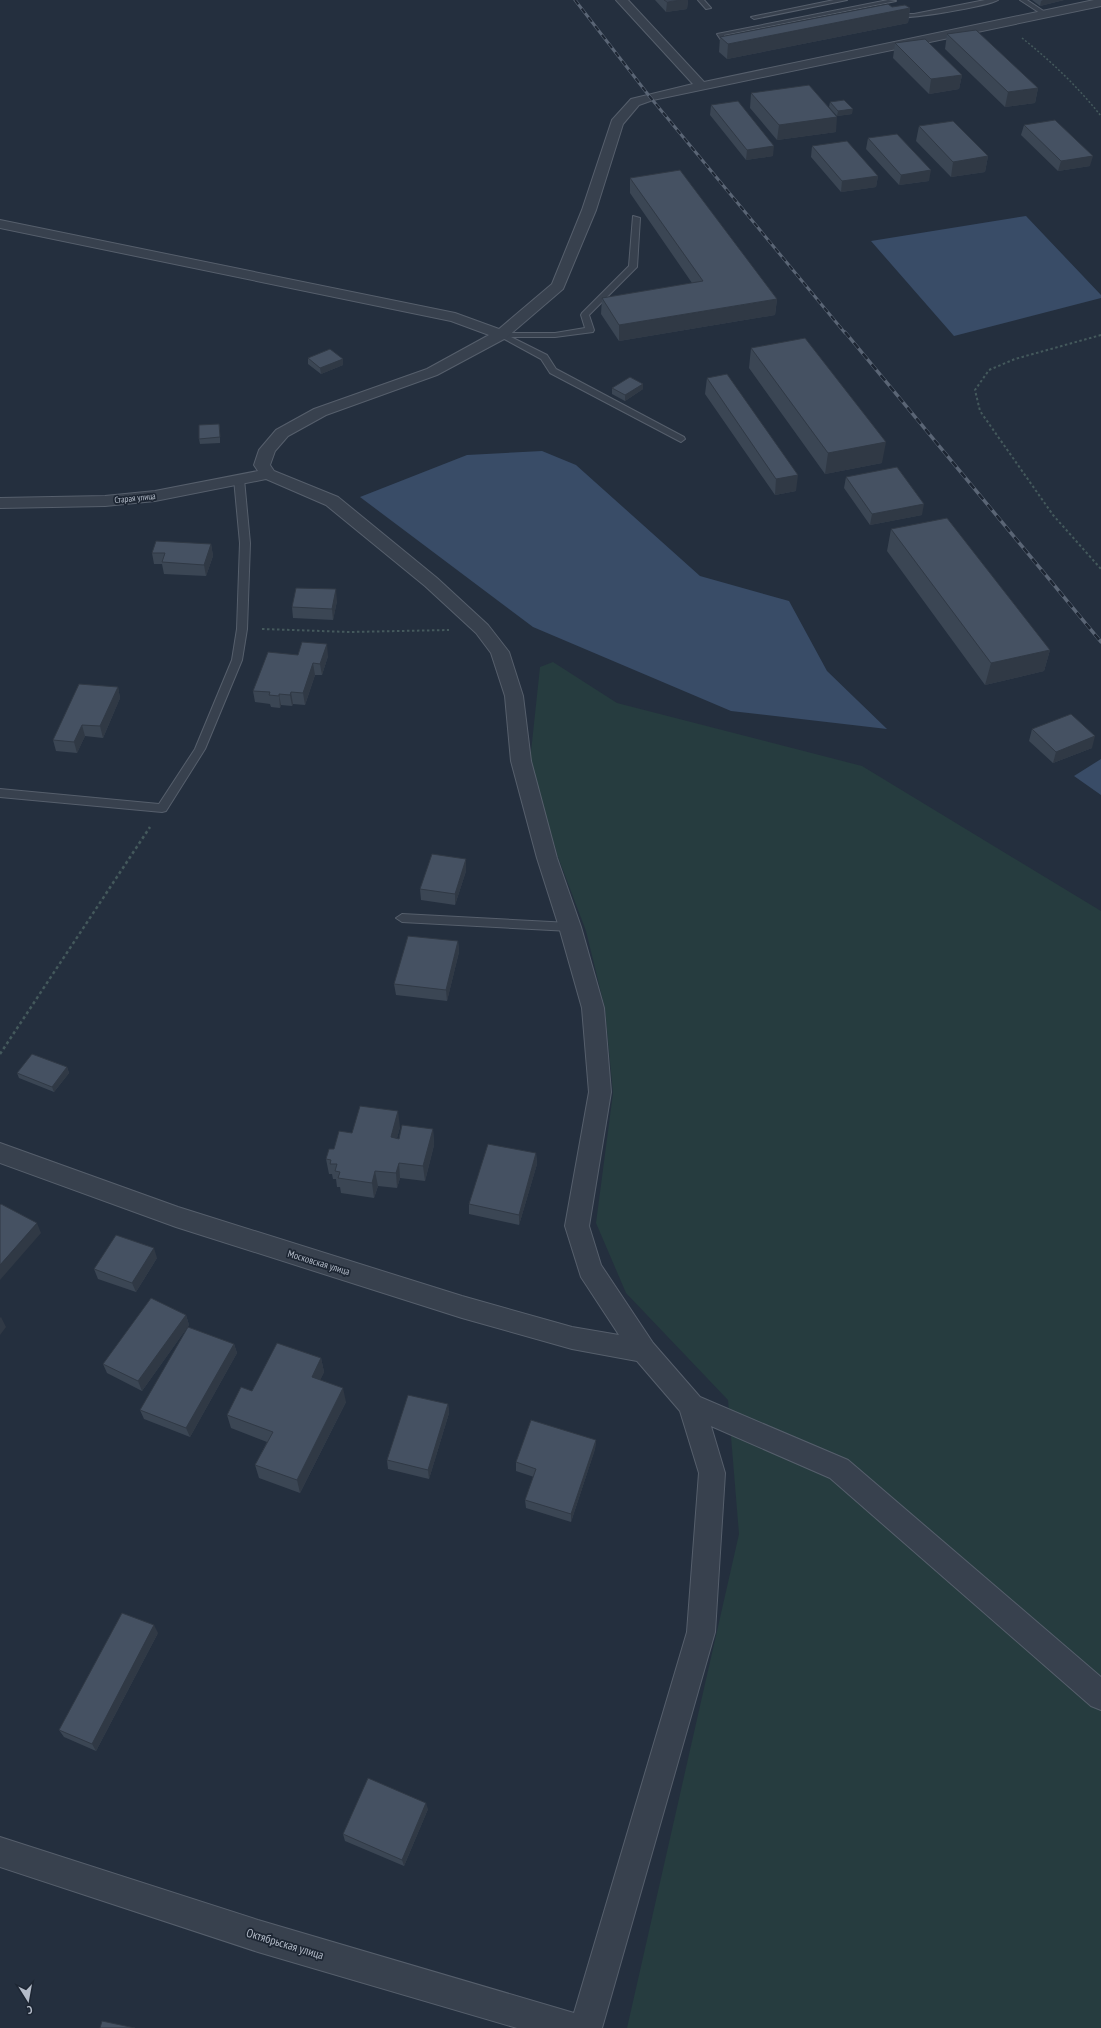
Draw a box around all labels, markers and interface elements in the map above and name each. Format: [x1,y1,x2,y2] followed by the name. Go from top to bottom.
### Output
[114,490,157,505] street label: Старая улица
[286,1247,351,1278] street label: Московская улица
[245,1925,326,1962] street label: Октябрьская улица
[8,1980,48,2020] north arrow
[26,2002,34,2017] text: С

